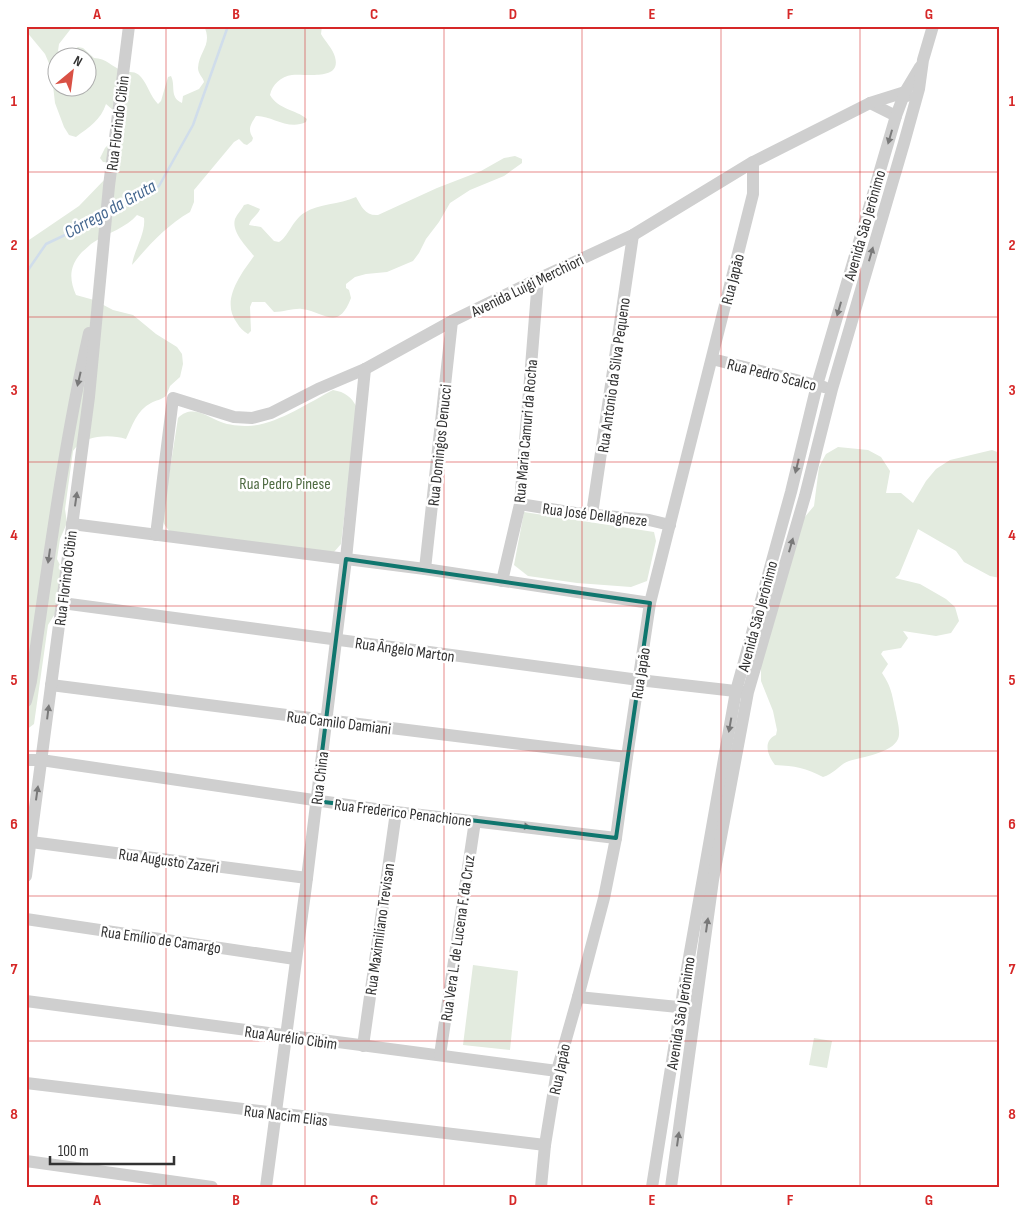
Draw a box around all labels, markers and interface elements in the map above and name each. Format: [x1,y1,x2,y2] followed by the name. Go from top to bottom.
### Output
[92,5,101,24] text: A
[232,5,240,24] text: B
[370,5,378,24] text: C
[509,5,517,24] text: D
[649,5,656,24] text: E
[787,5,794,24] text: F
[925,5,933,24] text: G
[48,48,98,98] north arrow
[71,52,85,70] text: N
[103,74,134,172] street label: Rua Florindo Cibin
[11,92,18,111] text: 1
[1009,92,1016,111] text: 1
[885,129,893,144] one-way arrow
[840,168,890,284] street label: Avenida São Jerônimo
[61,175,160,243] water label: Córrego da Gruta
[10,236,18,255] text: 2
[1008,236,1016,255] text: 2
[868,246,876,261] one-way arrow
[468,251,587,322] street label: Avenida Luigi Merchiori
[718,252,749,307] street label: Rua Japão
[594,296,635,454] street label: Rua Antonio da Silva Pequeno
[835,302,843,317] one-way arrow
[725,355,818,396] street label: Rua Pedro Scalco
[511,359,542,504] street label: Rua Maria Camuri da Rocha
[75,371,83,386] one-way arrow
[10,381,18,400] text: 3
[1008,381,1016,400] text: 3
[425,383,456,507] street label: Rua Domingos Denucci
[793,459,801,474] one-way arrow
[239,475,331,494] park label: Rua Pedro Pinese
[72,490,80,506] one-way arrow
[541,500,648,531] street label: Rua José Dellagneze
[10,526,18,545] text: 4
[1008,526,1016,545] text: 4
[51,529,82,627] street label: Rua Florindo Cibin
[787,538,795,553] one-way arrow
[45,548,53,564] one-way arrow
[734,559,782,675] street label: Avenida São Jerônimo
[354,634,456,667] street label: Rua Ângelo Marton
[628,646,655,700] street label: Rua Japão
[10,671,18,690] text: 5
[1008,671,1016,690] text: 5
[44,704,52,720] one-way arrow
[286,708,392,739] street label: Rua Camilo Damiani
[726,717,734,733] one-way arrow
[308,751,333,806] street label: Rua China
[33,785,41,801] one-way arrow
[333,796,473,831] street label: Rua Frederico Penachione
[10,815,18,834] text: 6
[1008,815,1016,834] text: 6
[515,823,531,831] one-way arrow
[117,845,220,878] street label: Rua Augusto Zazeri
[437,854,480,1023] street label: Rua Vera L. de Lucena F. da Cruz
[362,862,399,996] street label: Rua Maximiliano Trevisan
[703,917,711,933] one-way arrow
[100,923,222,958] street label: Rua Emílio de Camargo
[663,955,700,1072] street label: Avenida São Jerônimo
[11,960,18,979] text: 7
[1009,960,1016,979] text: 7
[243,1023,338,1054] street label: Rua Aurélio Cibim
[546,1042,575,1097] street label: Rua Japão
[243,1102,329,1131] street label: Rua Nacim Elias
[10,1105,18,1124] text: 8
[1008,1105,1016,1124] text: 8
[674,1130,682,1146] one-way arrow
[50,1133,174,1165] scale bar
[58,1142,89,1161] text: 100 m
[92,1191,101,1210] text: A
[232,1191,240,1210] text: B
[370,1191,378,1210] text: C
[509,1191,517,1210] text: D
[649,1191,656,1210] text: E
[787,1191,794,1210] text: F
[925,1191,933,1210] text: G

